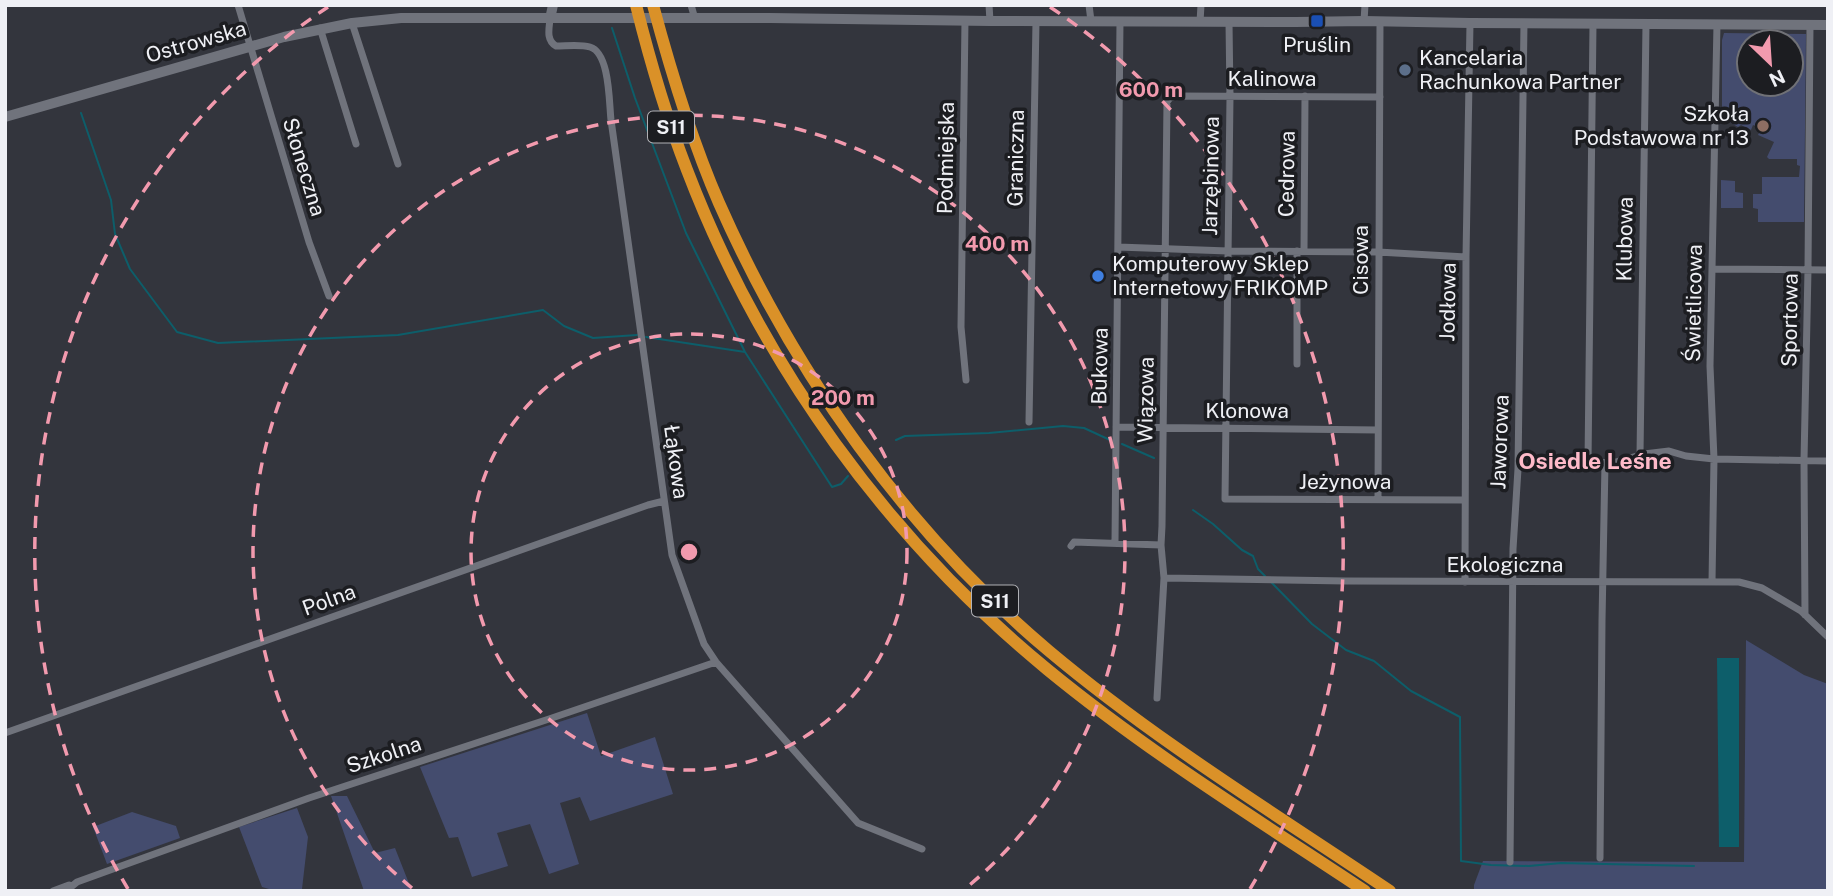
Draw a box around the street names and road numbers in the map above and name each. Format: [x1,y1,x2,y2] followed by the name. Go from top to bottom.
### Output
[143,15,249,68] street label: Ostrowska
[1228,66,1316,91] street label: Kalinowa
[932,102,959,214] street label: Podmiejska
[1002,109,1029,207] street label: Graniczna
[648,111,694,142] road number: S11
[278,115,331,219] street label: Słoneczna
[1197,116,1224,236] street label: Jarzębinowa
[1273,131,1300,217] street label: Cedrowa
[1611,196,1638,282] street label: Klubowa
[1348,225,1373,295] street label: Cisowa
[1680,244,1707,362] street label: Świetlicowa
[1434,262,1461,342] street label: Jodłowa
[1776,273,1803,367] street label: Sportowa
[1086,327,1113,405] street label: Bukowa
[1132,357,1159,443] street label: Wiązowa
[1485,394,1514,490] street label: Jaworowa
[1205,398,1289,423] street label: Klonowa
[659,423,694,500] street label: Łąkowa
[1299,469,1391,494] street label: Jeżynowa
[1447,552,1563,577] street label: Ekologiczna
[299,578,359,621] street label: Polna
[972,586,1018,616] road number: S11
[343,731,424,778] street label: Szkolna

